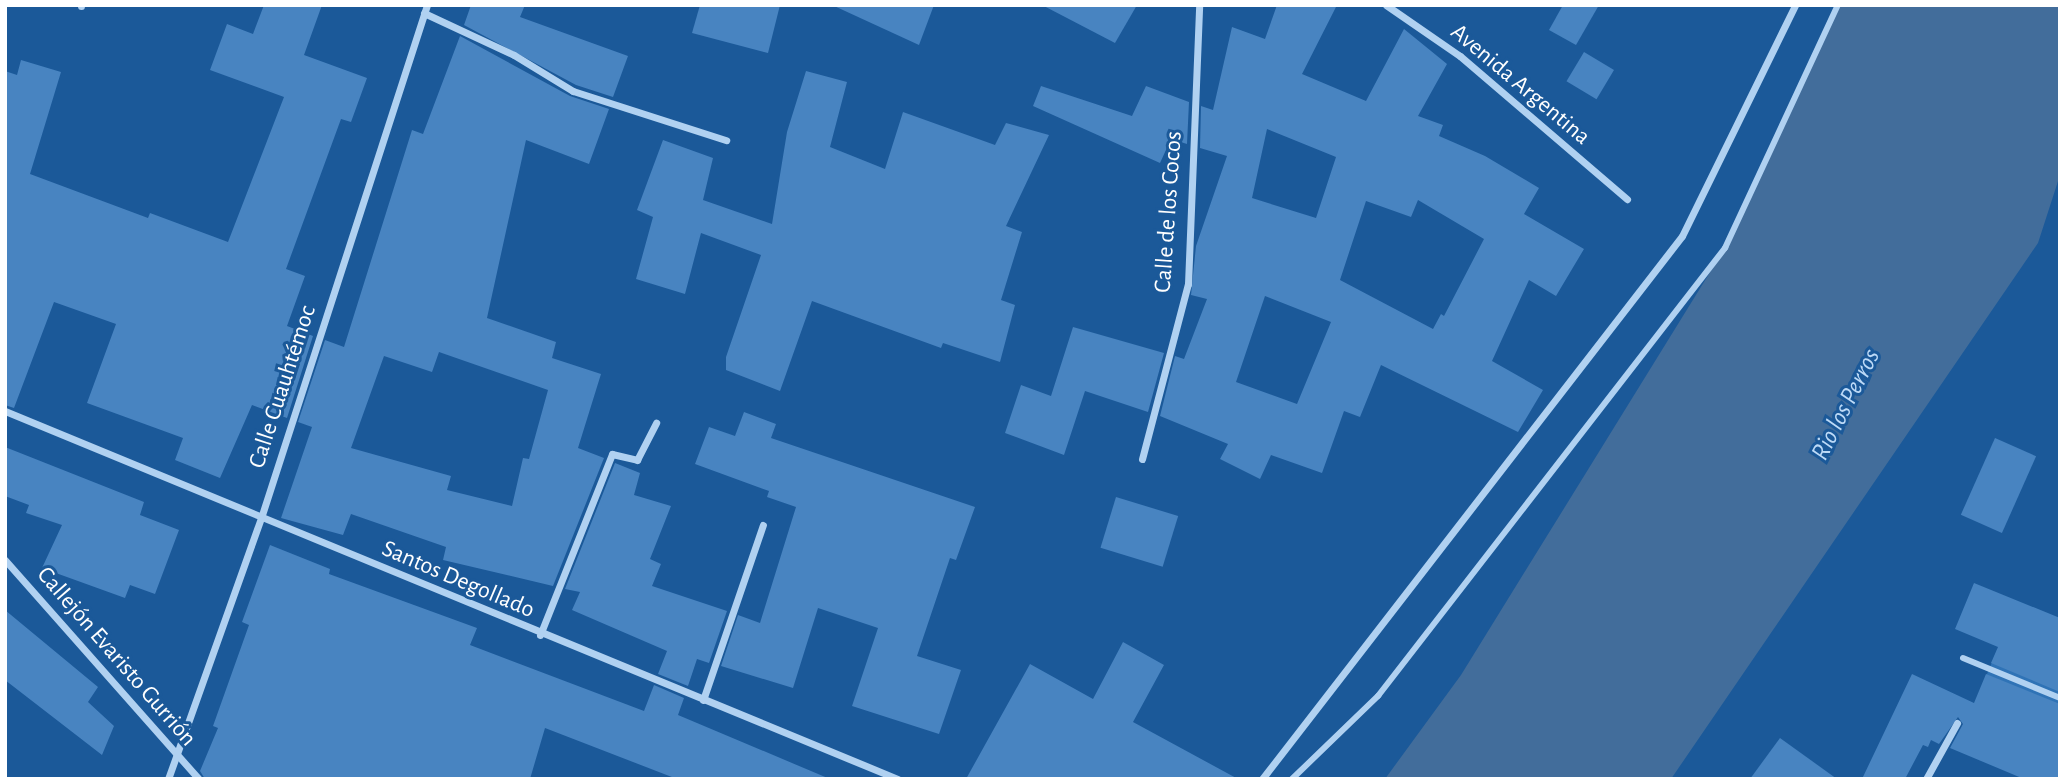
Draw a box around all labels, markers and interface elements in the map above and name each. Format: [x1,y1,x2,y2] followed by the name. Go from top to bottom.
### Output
[1444,18,1596,152] street label: Avenida Argentina
[1149,130,1189,294] street label: Calle de los Cocos
[243,302,323,472] street label: Calle Cuauhtémoc
[1805,344,1887,466] water label: Rio los Perros
[377,535,539,625] street label: Santos Degollado
[30,561,202,753] street label: Callejón Evaristo Gurrión

